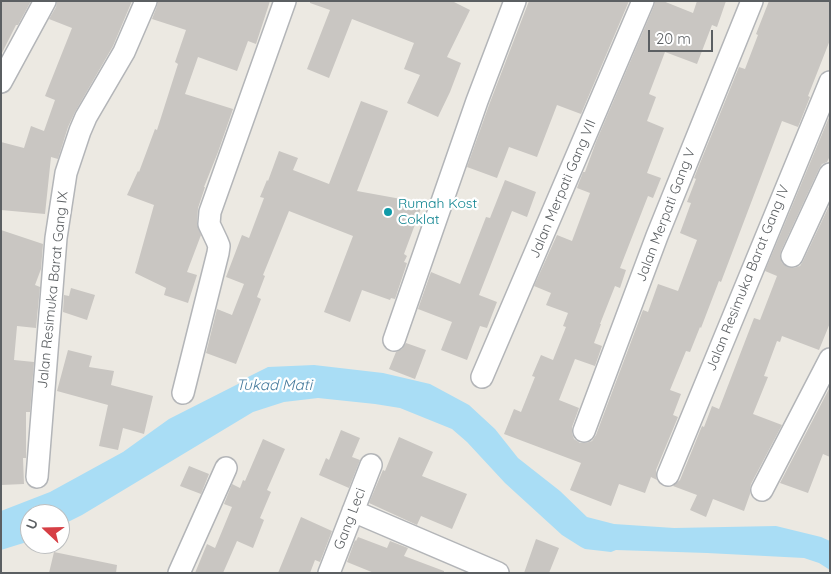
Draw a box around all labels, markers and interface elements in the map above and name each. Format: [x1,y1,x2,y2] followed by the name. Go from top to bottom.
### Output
[651,20,716,52] scale bar
[656,29,691,48] text: 20 m
[526,117,600,261] street label: Jalan Merpati Gang VII
[633,146,699,284] street label: Jalan Merpati Gang V
[703,183,793,373] street label: Jalan Resimuka Barat Gang IV
[34,191,72,389] street label: Jalan Resimuka Barat Gang IX
[398,196,477,228] place label: Rumah Kost Coklat
[382,206,394,218] marker: Rumah Kost Coklat
[236,376,312,394] water label: Tukad Mati
[331,486,369,552] street label: Gang Leci
[20,504,70,554] north arrow
[22,516,42,532] text: U

